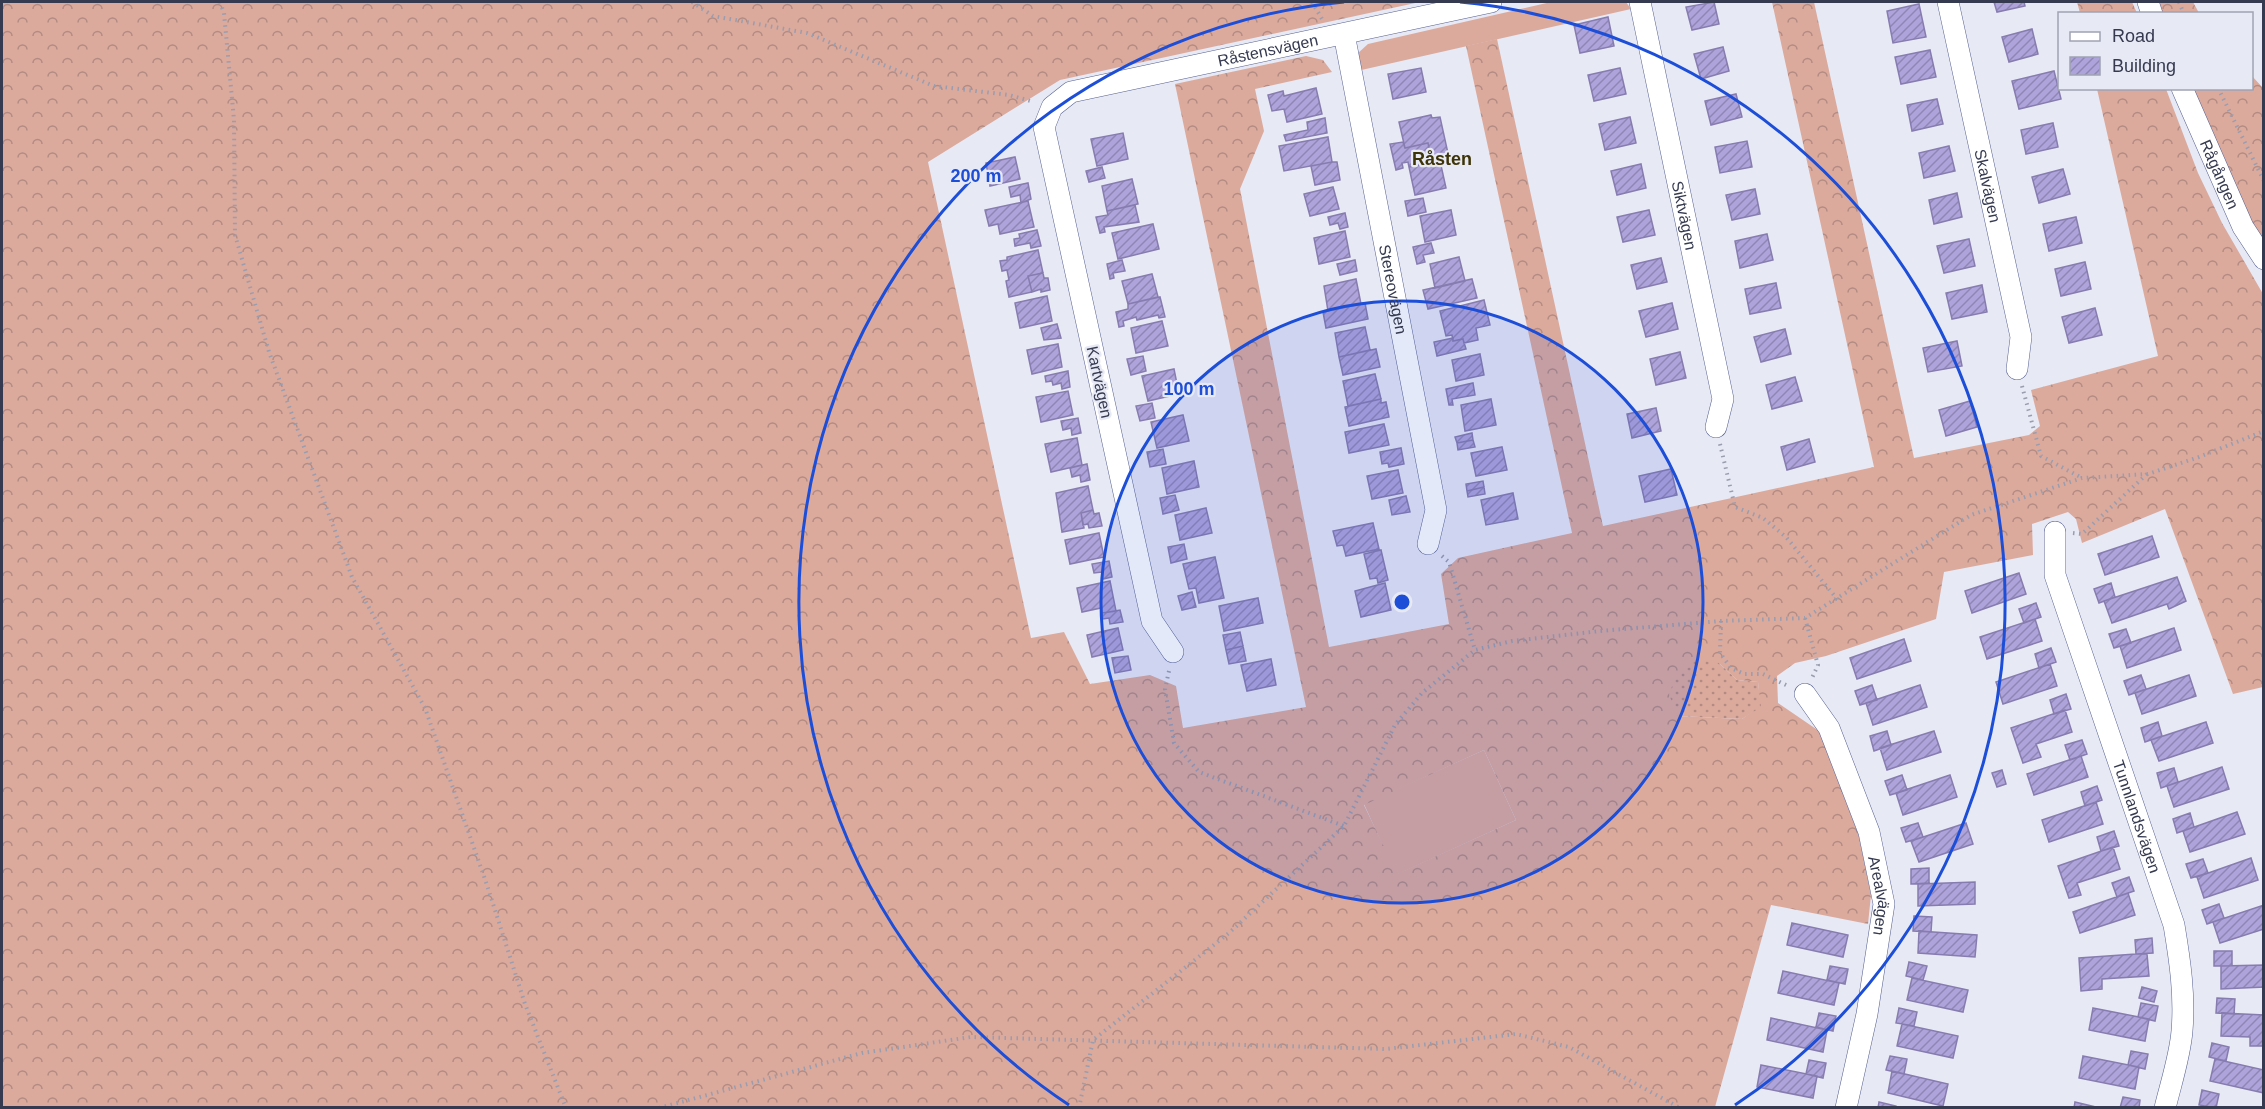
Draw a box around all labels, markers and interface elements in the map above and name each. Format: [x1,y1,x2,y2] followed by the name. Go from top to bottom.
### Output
[2058,12,2253,90] legend
[2112,26,2155,46] text: Road
[1216,31,1320,69] street label: Råstensvägen
[2112,56,2176,76] text: Building
[2197,137,2242,212] street label: Rågången
[1971,147,2004,224] street label: Skalvägen
[1412,149,1472,169] district label: Råsten
[950,166,1002,186] text: 200 m
[1669,179,1700,252] street label: Siktvägen
[1376,243,1410,336] street label: Stereovägen
[1084,345,1115,420] street label: Kartvägen
[1163,379,1215,399] text: 100 m
[1392,592,1412,612] centre of rings
[2110,758,2164,875] street label: Tunnlandsvägen
[1865,854,1892,937] street label: Arealvägen

